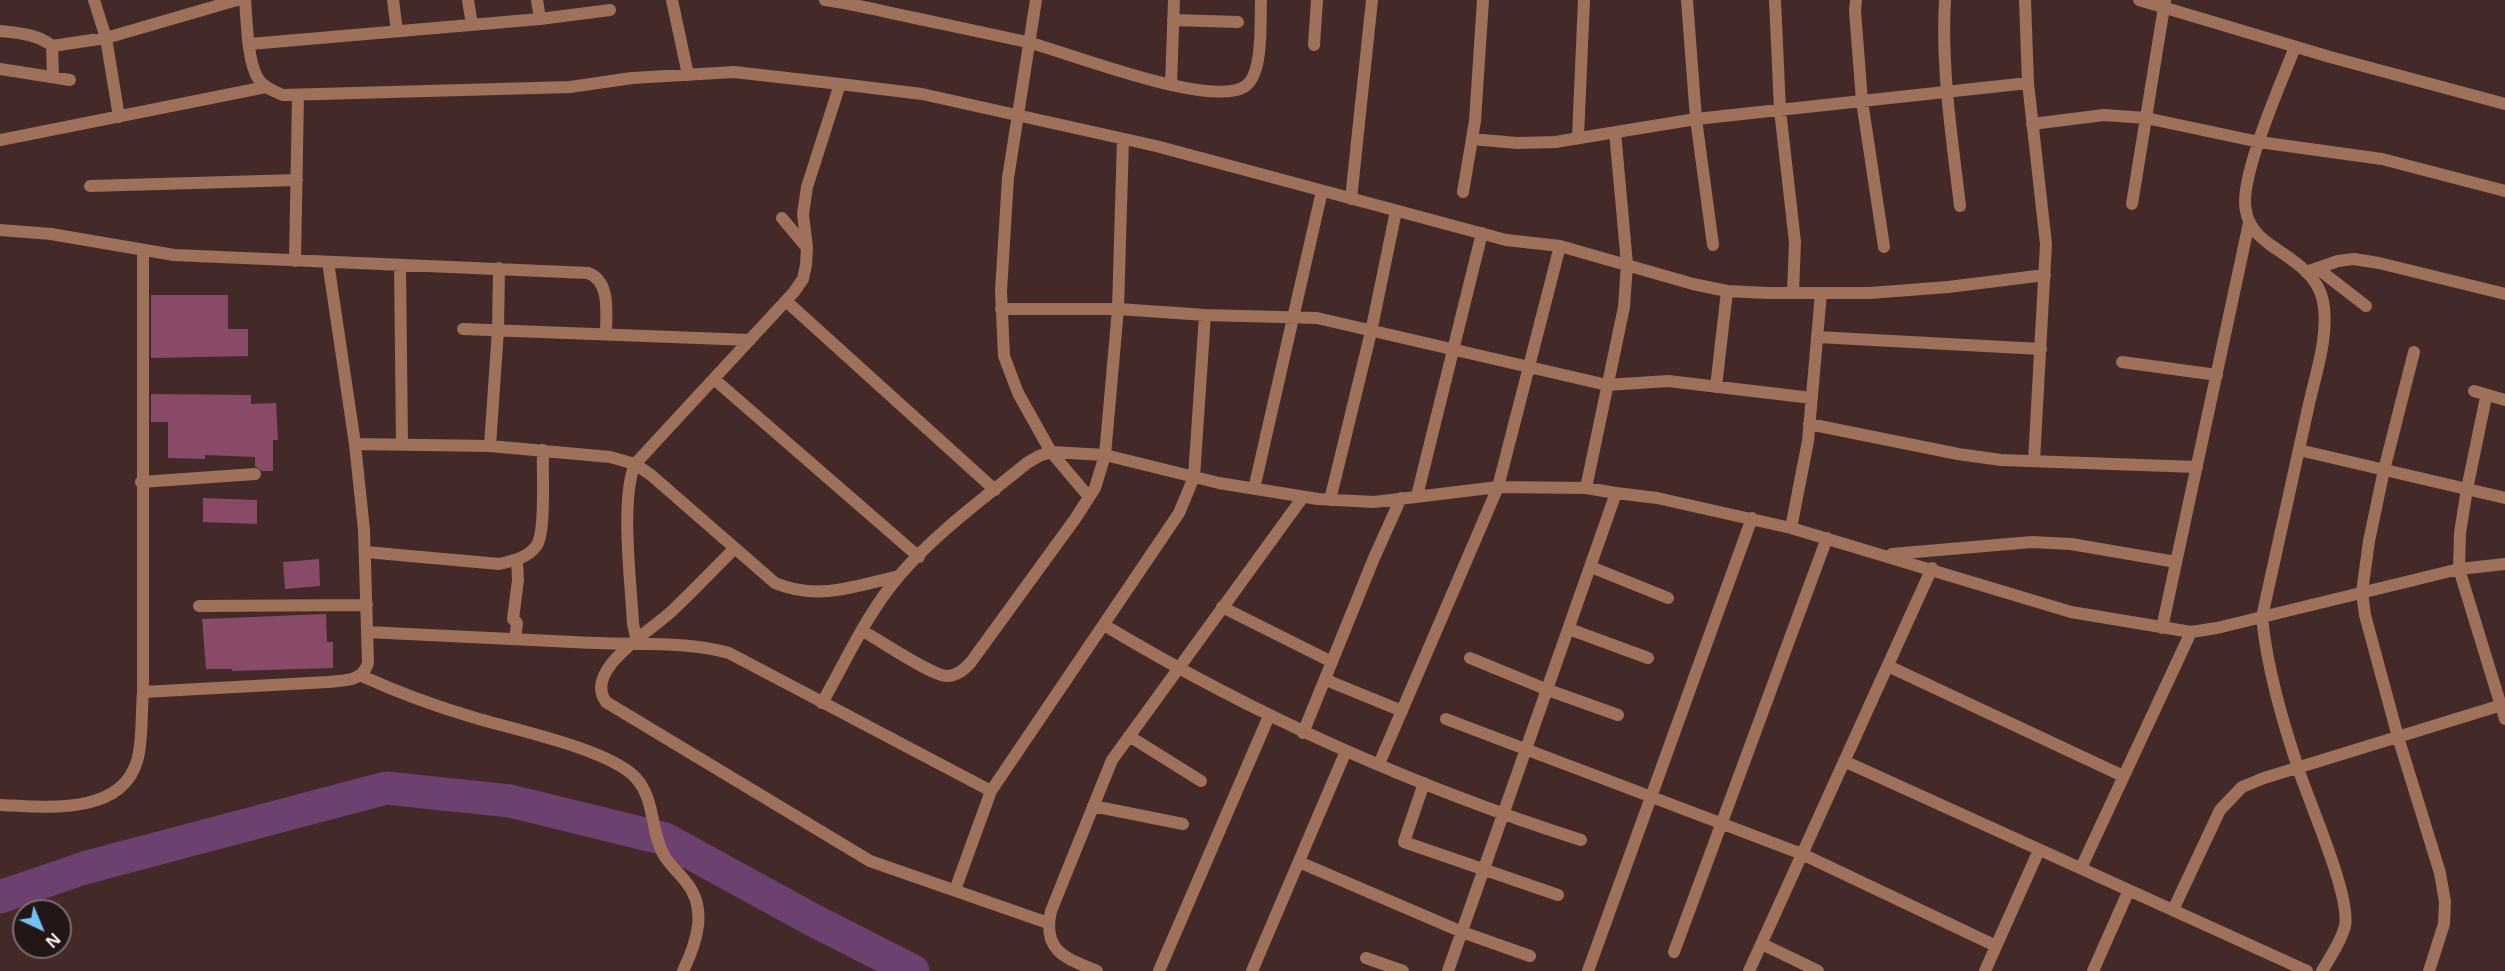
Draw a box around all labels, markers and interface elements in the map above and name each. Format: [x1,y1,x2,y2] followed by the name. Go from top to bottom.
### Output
[12,899,72,959] north arrow
[41,928,65,953] text: N

